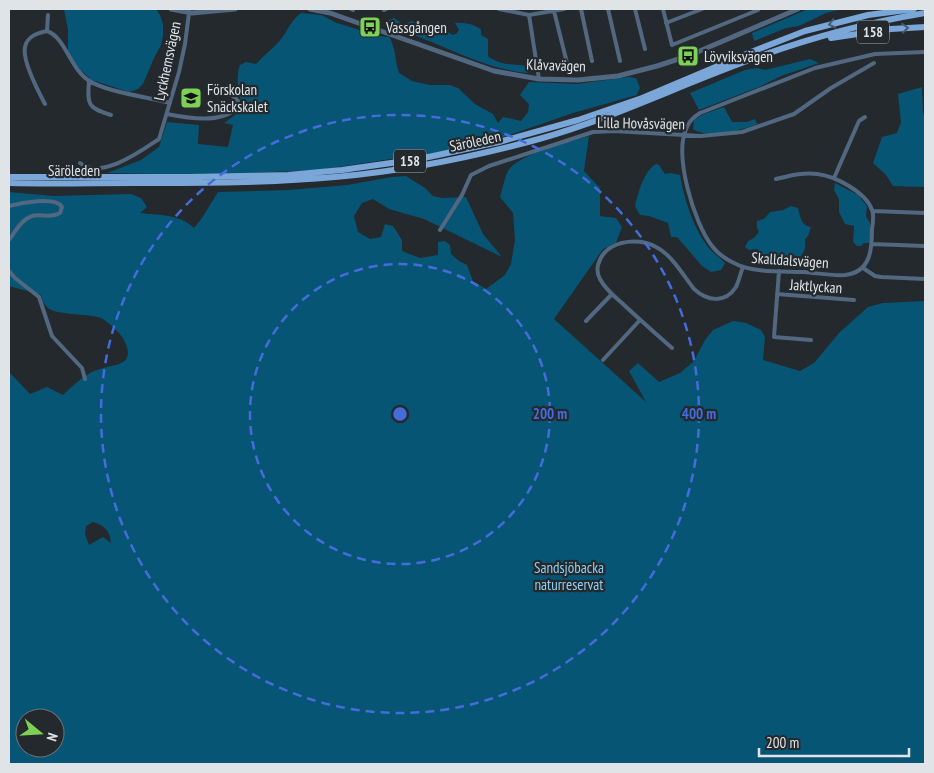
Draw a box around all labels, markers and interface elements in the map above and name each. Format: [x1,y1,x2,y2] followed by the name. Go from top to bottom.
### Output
[358,15,382,39] bus stop icon: Vassgången
[385,18,447,37] place label: Vassgången
[827,18,836,29] one-way arrow
[149,20,185,102] street label: Lyckhemsvägen
[857,21,889,44] road number: 158
[901,23,909,34] one-way arrow
[676,44,700,68] bus stop icon: Lövviksvägen
[704,47,773,66] place label: Lövviksvägen
[526,54,586,76] street label: Klåvavägen
[207,80,268,116] place label: Förskolan Snäckskalet
[179,86,203,110] school or university icon: Förskolan Snäckskalet
[597,113,685,133] street label: Lilla Hovåsvägen
[448,126,502,156] street label: Säröleden
[394,150,426,172] road number: 158
[48,161,100,180] street label: Säröleden
[751,248,829,272] street label: Skalldalsvägen
[788,275,843,297] street label: Jaktlyckan
[533,404,567,423] text: 200 m
[682,404,716,423] text: 400 m
[391,405,409,423] centre of rings
[534,558,604,594] park label: Sandsjöbacka naturreservat
[15,708,65,758] north arrow
[759,726,909,758] scale bar
[43,731,62,743] text: N
[766,733,799,752] text: 200 m

